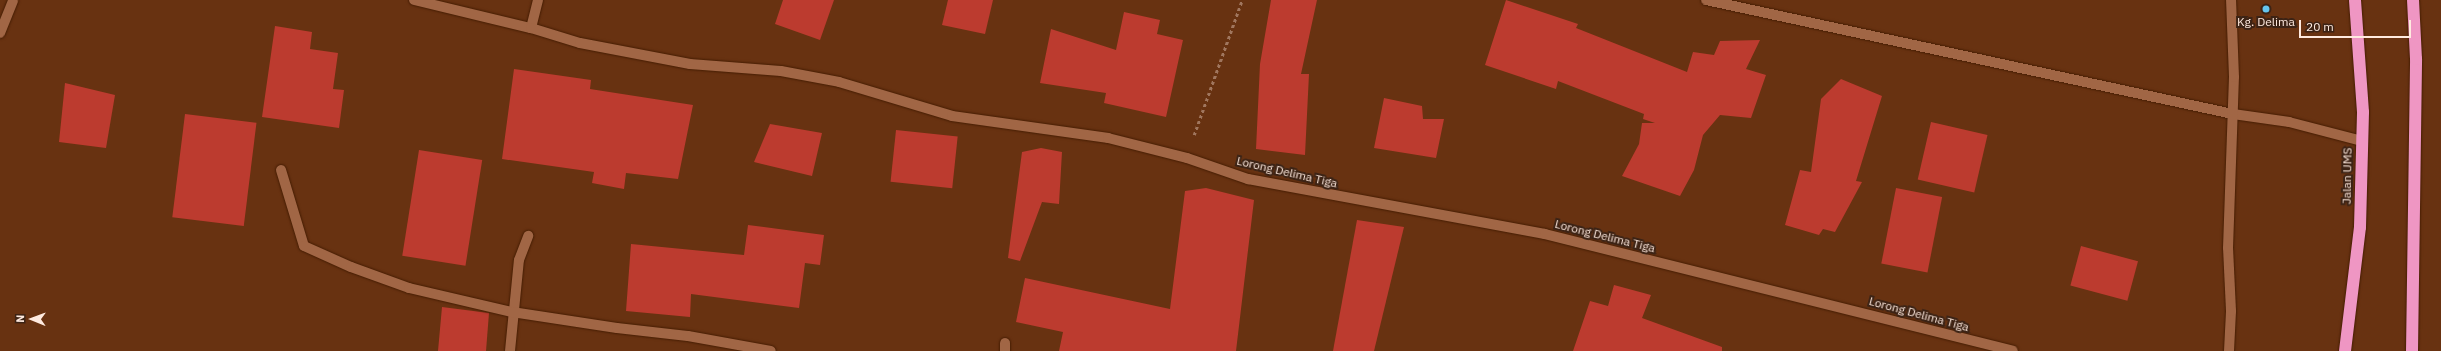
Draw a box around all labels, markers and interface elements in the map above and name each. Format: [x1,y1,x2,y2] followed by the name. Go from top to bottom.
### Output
[2261,4,2271,14] marker: Kg. Delima
[2301,12,2413,38] scale bar
[2237,15,2295,29] place label: Kg. Delima
[2306,19,2334,34] text: 20 m
[2339,148,2355,204] street label: Jalan UMS
[1235,153,1339,191] street label: Lorong Delima Tiga
[1553,217,1657,255] street label: Lorong Delima Tiga
[1867,294,1971,334] street label: Lorong Delima Tiga
[12,299,52,339] north arrow
[13,315,27,323] text: N

